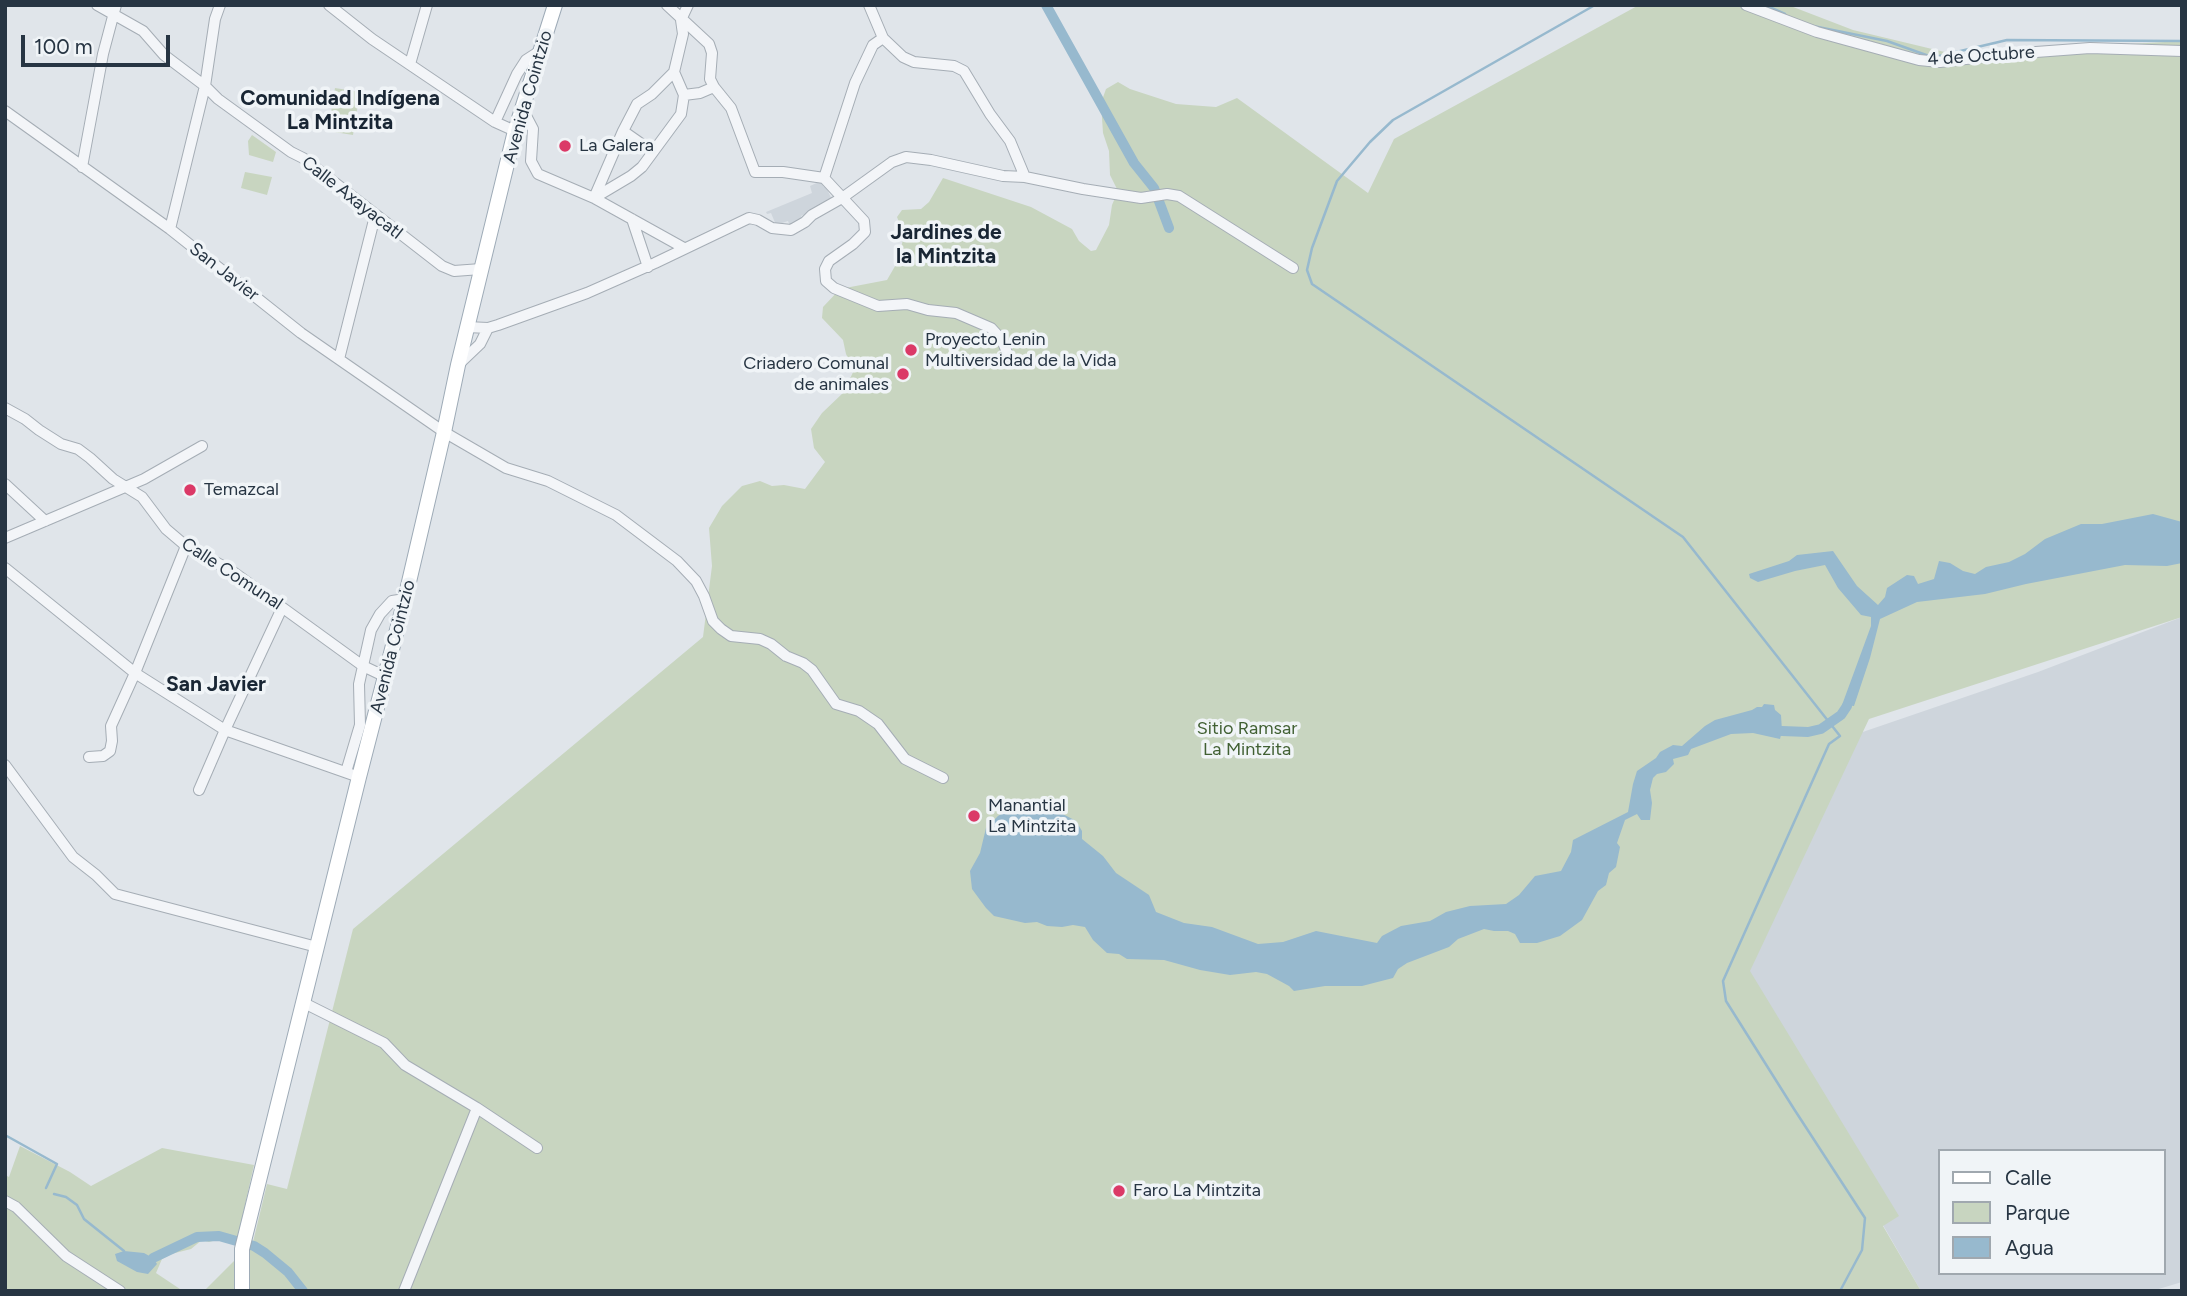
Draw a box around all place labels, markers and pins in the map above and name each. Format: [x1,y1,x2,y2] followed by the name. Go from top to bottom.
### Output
[579,135,654,157] place label: La Galera
[557,138,573,154] marker: La Galera
[925,329,1116,372] place label: Proyecto Lenin Multiversidad de la Vida
[903,342,919,358] marker: Proyecto Lenin Multiversidad de la Vida
[743,353,889,396] place label: Criadero Comunal de animales
[895,366,911,382] marker: Criadero Comunal de animales
[204,479,279,501] place label: Temazcal
[182,482,198,498] marker: Temazcal
[988,795,1076,838] place label: Manantial La Mintzita
[966,808,982,824] marker: Manantial La Mintzita
[1133,1180,1261,1202] place label: Faro La Mintzita
[1111,1183,1127,1199] marker: Faro La Mintzita

